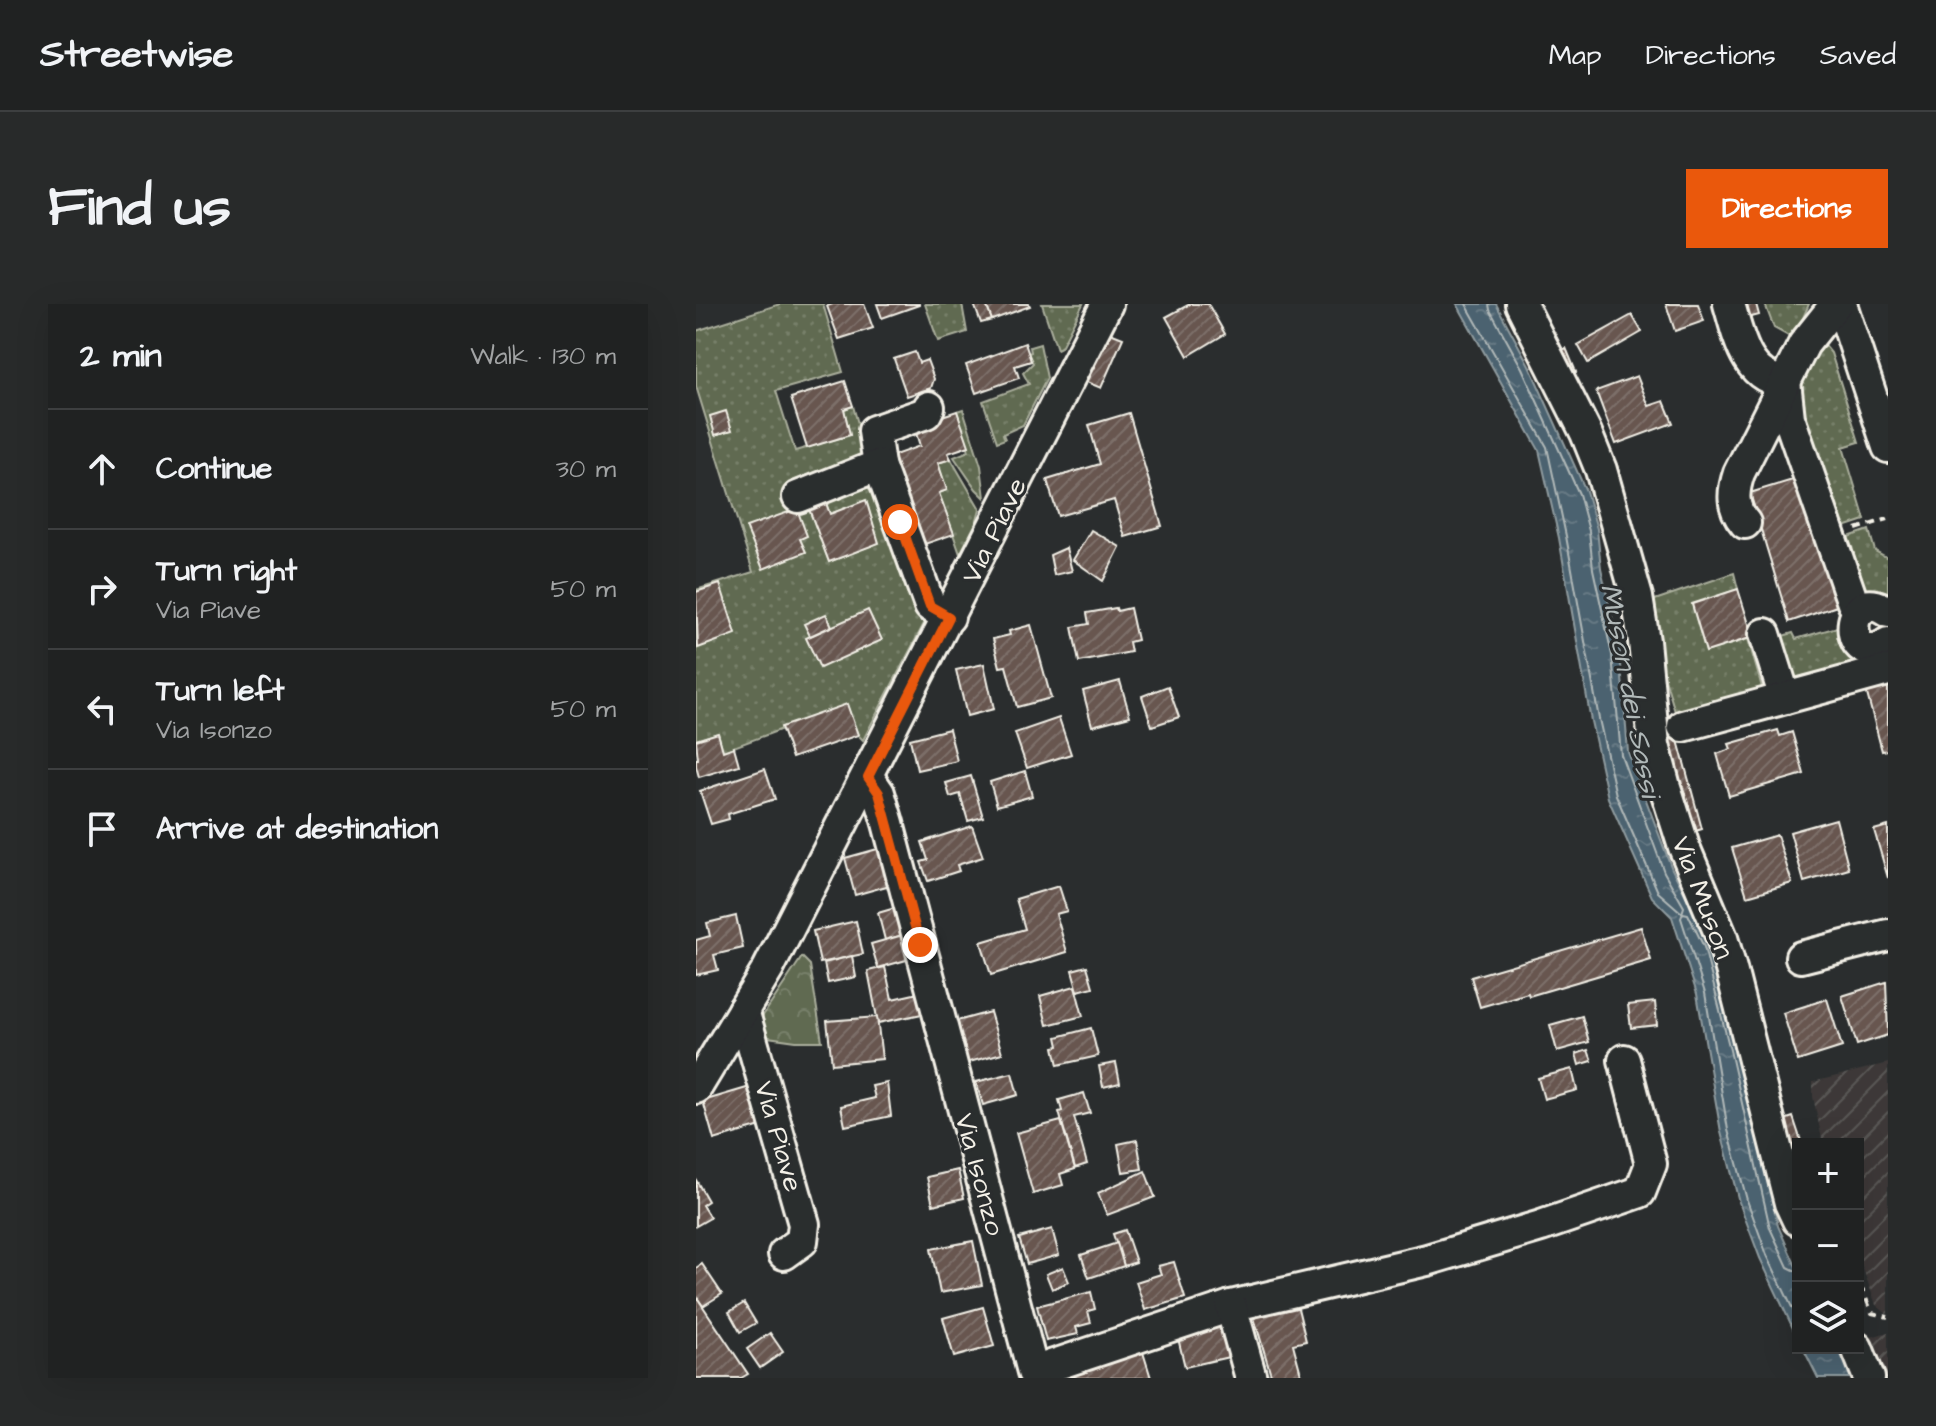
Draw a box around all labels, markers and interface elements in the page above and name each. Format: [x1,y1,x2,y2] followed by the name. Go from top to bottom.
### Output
[40,29,233,81] text: Streetwise
[1549,36,1602,75] text: Map
[1646,36,1776,75] text: Directions
[1820,36,1896,75] text: Saved
[48,169,231,247] text: Find us
[1686,169,1888,248] button: Directions
[80,332,162,380] text: 2 min
[470,338,616,374] text: Walk · 130 m
[80,447,124,491] icon: ahead
[156,448,272,490] text: Continue
[556,451,616,487] text: 30 m
[952,471,1037,590] street label: Via Piave
[882,504,918,540] route start
[156,550,297,592] text: Turn right
[80,567,124,611] icon: right
[551,571,616,607] text: 50 m
[1589,580,1672,804] water label: Muson dei Sassi
[156,592,261,628] text: Via Piave
[156,670,284,712] text: Turn left
[80,687,124,731] icon: left
[551,691,616,727] text: 50 m
[156,712,272,748] text: Via Isonzo
[80,807,124,851] icon: arrive
[156,808,438,850] text: Arrive at destination
[1661,831,1744,964] street label: Via Muson
[902,927,938,963] route end
[744,1077,813,1196] street label: Via Piave
[945,1109,1015,1240] street label: Via Isonzo
[1792,1138,1864,1354] map controls
[1792,1138,1864,1210] button: +
[1792,1210,1864,1282] button: −
[1792,1282,1864,1354] button: layers

